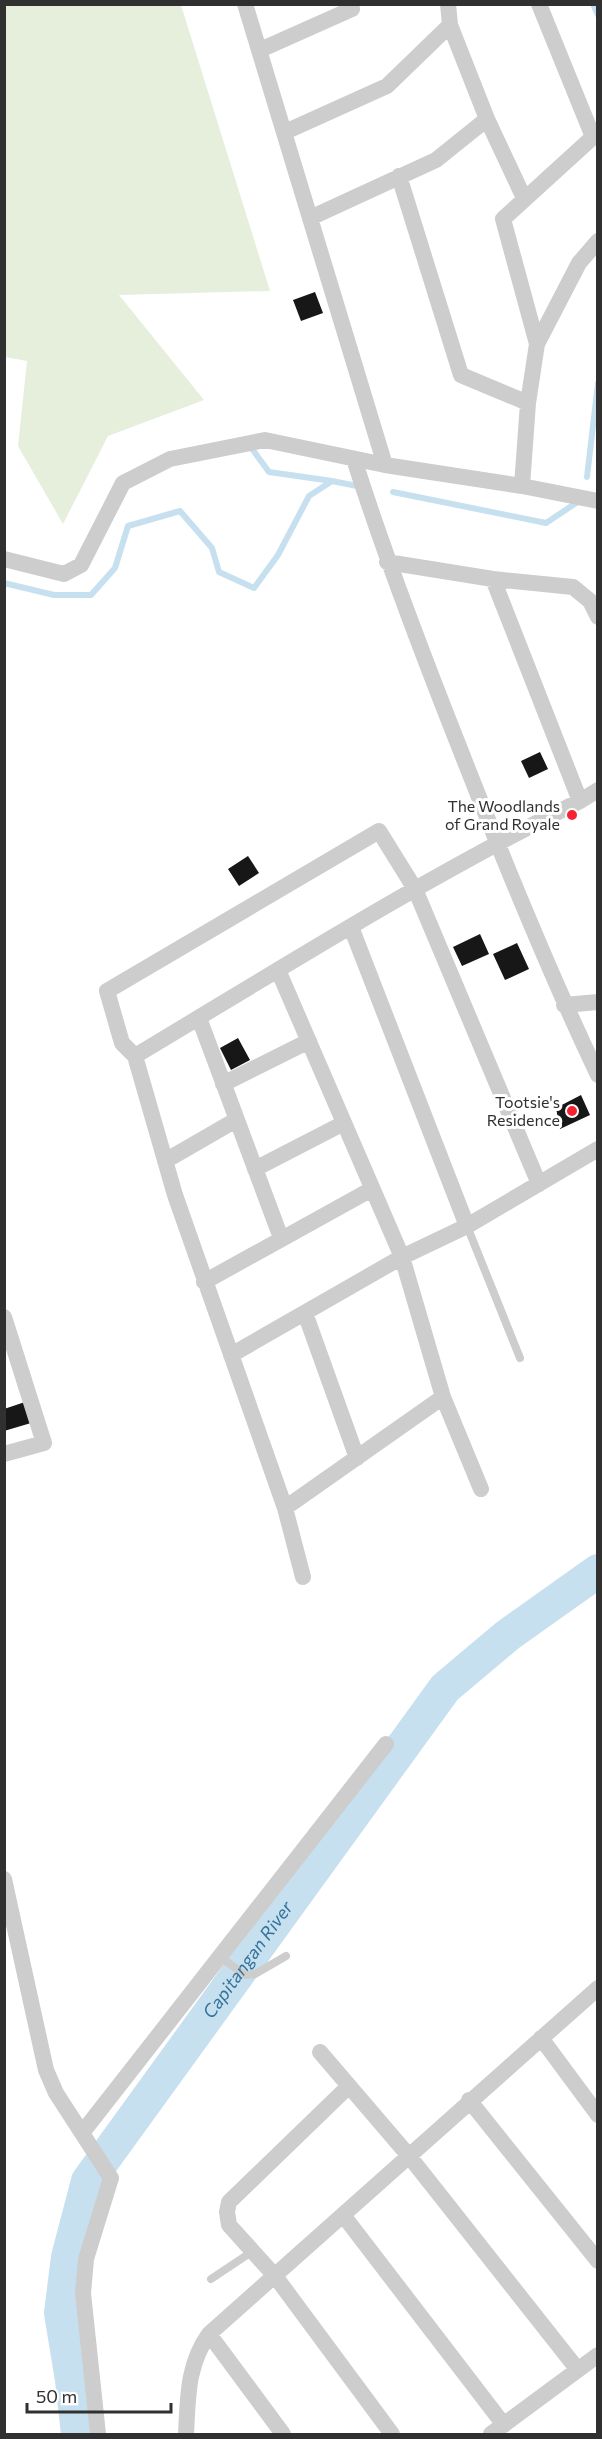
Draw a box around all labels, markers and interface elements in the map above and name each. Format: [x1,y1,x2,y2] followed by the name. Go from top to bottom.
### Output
[445,796,560,833] place label: The Woodlands of Grand Royale
[565,808,579,822] marker: The Woodlands of Grand Royale
[487,1092,560,1129] place label: Tootsie's Residence
[565,1104,579,1118] marker: Tootsie's Residence
[197,1896,297,2022] water label: Capitangan River
[27,2376,171,2414] scale bar
[36,2385,77,2407] text: 50 m

